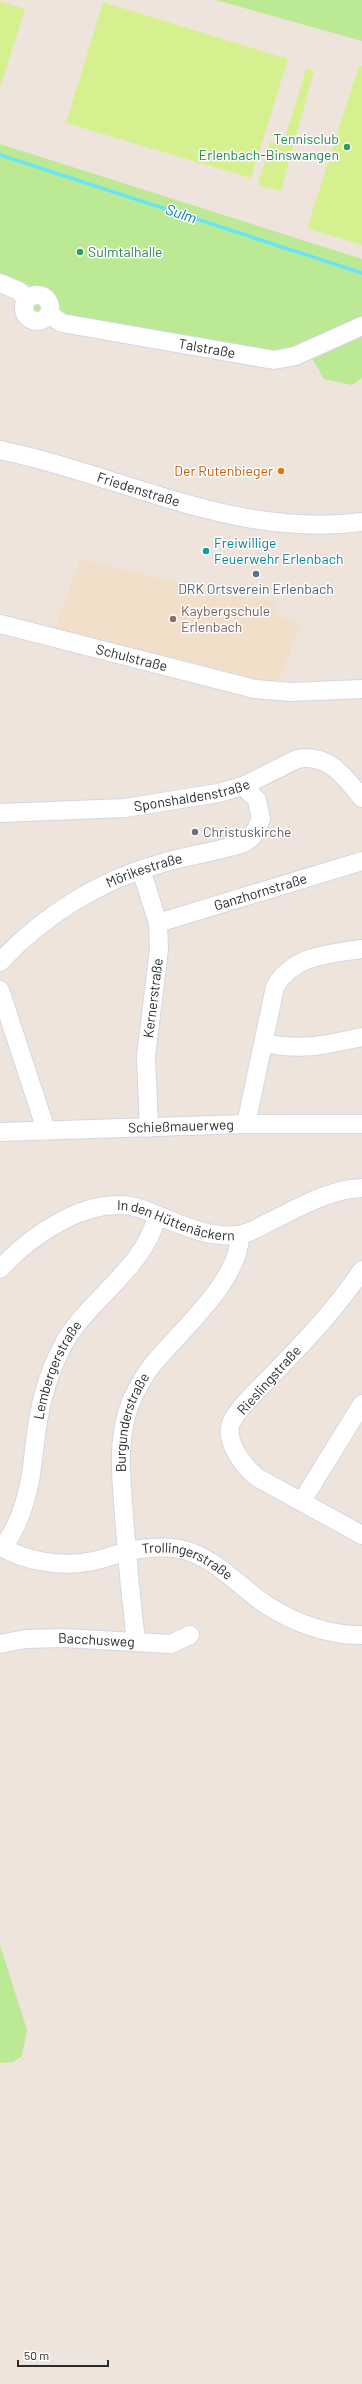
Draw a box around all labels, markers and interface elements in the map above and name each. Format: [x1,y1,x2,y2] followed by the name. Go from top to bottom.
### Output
[199,130,339,163] place label: Tennisclub Erlenbach-Binswangen
[342,142,352,152] marker: Tennisclub Erlenbach-Binswangen
[163,200,199,227] water label: Sulm
[88,243,163,260] place label: Sulmtalhalle
[75,247,85,257] marker: Sulmtalhalle
[177,334,237,361] street label: Talstraße
[174,462,273,479] place label: Der Rutenbieger
[276,466,286,476] marker: Der Rutenbieger
[95,468,182,510] street label: Friedenstraße
[214,534,343,567] place label: Freiwillige Feuerwehr Erlenbach
[201,546,211,556] marker: Freiwillige Feuerwehr Erlenbach
[251,569,261,579] marker: DRK Ortsverein Erlenbach
[178,580,334,597] place label: DRK Ortsverein Erlenbach
[181,602,270,635] place label: Kaybergschule Erlenbach
[168,614,178,624] marker: Kaybergschule Erlenbach
[94,640,169,674] street label: Schulstraße
[132,775,252,814] street label: Sponshaldenstraße
[203,823,292,840] place label: Christuskirche
[190,827,200,837] marker: Christuskirche
[103,849,184,891] street label: Mörikestraße
[212,869,309,914] street label: Ganzhornstraße
[139,957,166,1039] street label: Kernerstraße
[128,1115,234,1136] street label: Schießmauerweg
[117,1196,235,1244] street label: In den Hüttenäckern
[29,1317,85,1421] street label: Lembergerstraße
[233,1342,304,1418] street label: Rieslingstraße
[112,1369,152,1472] street label: Burgunderstraße
[141,1539,236,1583] street label: Trollingerstraße
[58,1629,135,1650] street label: Bacchusweg
[18,2342,108,2368] scale bar
[24,2348,49,2362] text: 50 m

